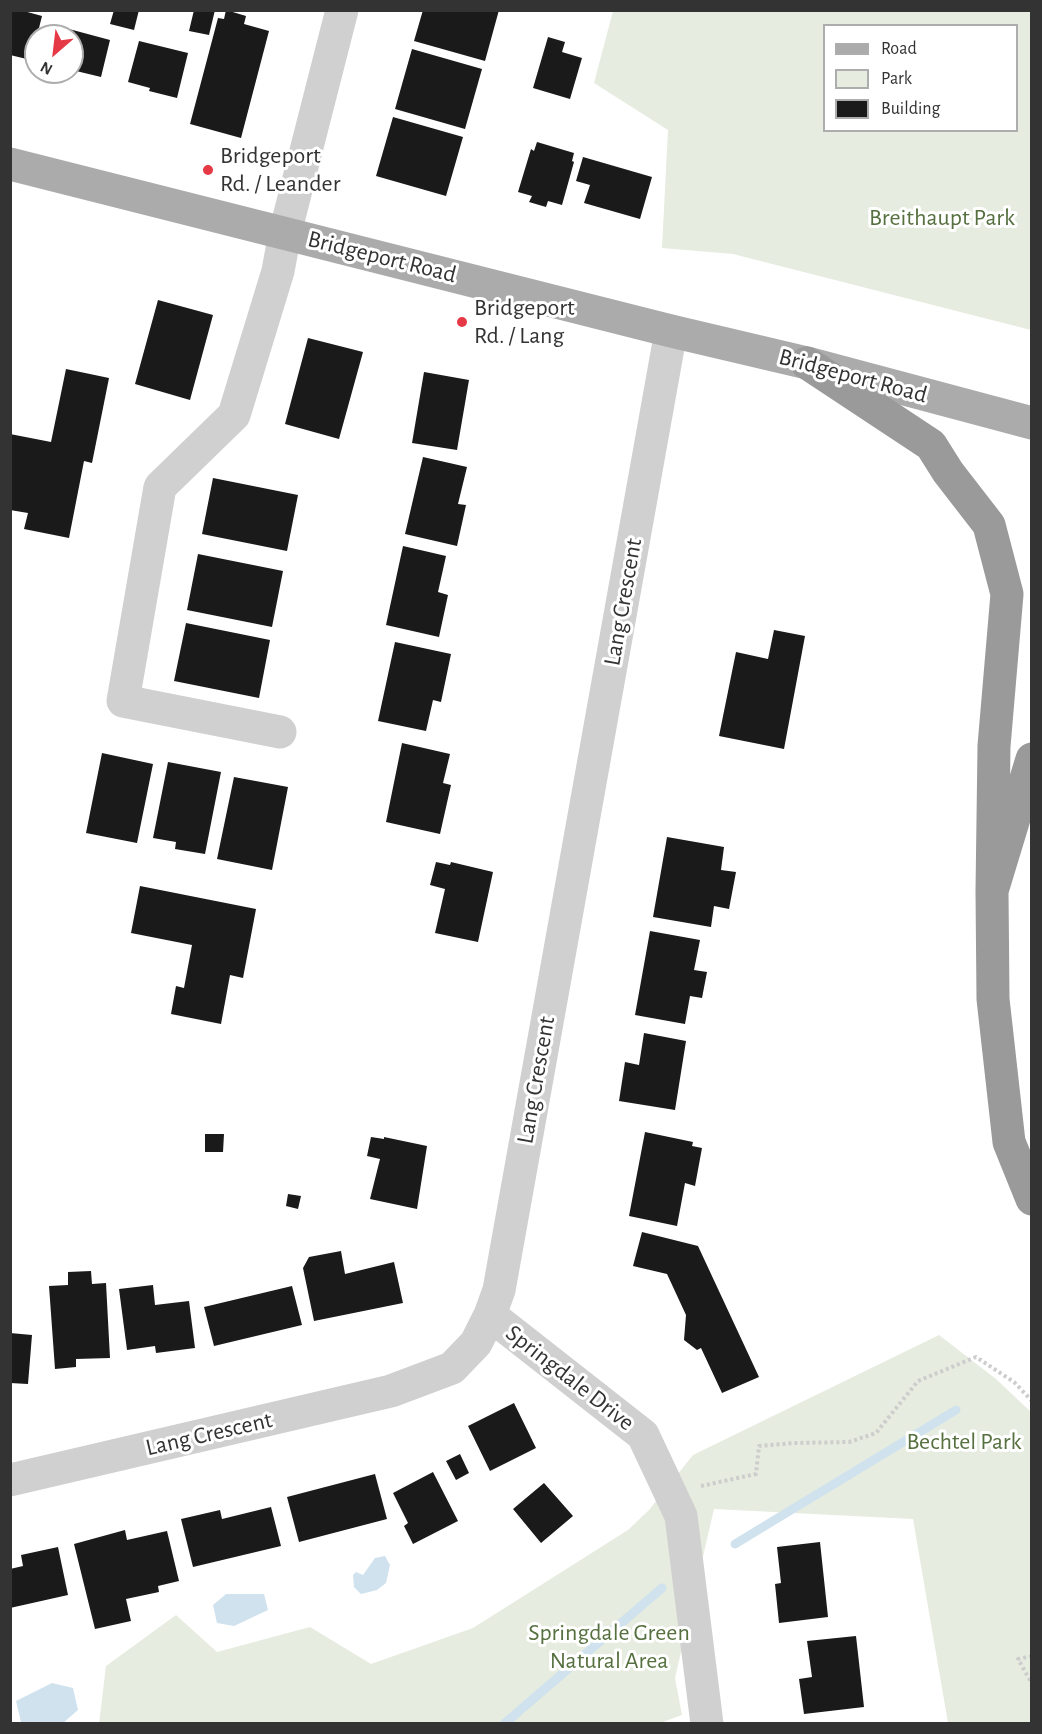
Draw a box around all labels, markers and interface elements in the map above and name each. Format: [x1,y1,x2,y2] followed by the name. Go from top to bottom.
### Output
[24,24,84,84] north arrow
[823,24,1018,132] legend
[881,40,917,58] text: Road
[38,58,55,78] text: N
[881,70,912,88] text: Park
[881,100,940,118] text: Building
[220,142,340,198] place label: Bridgeport Rd. / Leander
[201,163,215,177] marker: Bridgeport Rd. / Leander
[869,204,1015,232] park label: Breithaupt Park
[305,225,459,289] street label: Bridgeport Road
[474,294,575,350] place label: Bridgeport Rd. / Lang
[455,315,469,329] marker: Bridgeport Rd. / Lang
[776,342,930,410] street label: Bridgeport Road
[598,536,648,668] street label: Lang Crescent
[511,1014,561,1146] street label: Lang Crescent
[500,1319,640,1437] street label: Springdale Drive
[143,1405,275,1463] street label: Lang Crescent
[906,1428,1022,1456] park label: Bechtel Park
[528,1619,690,1675] park label: Springdale Green Natural Area

